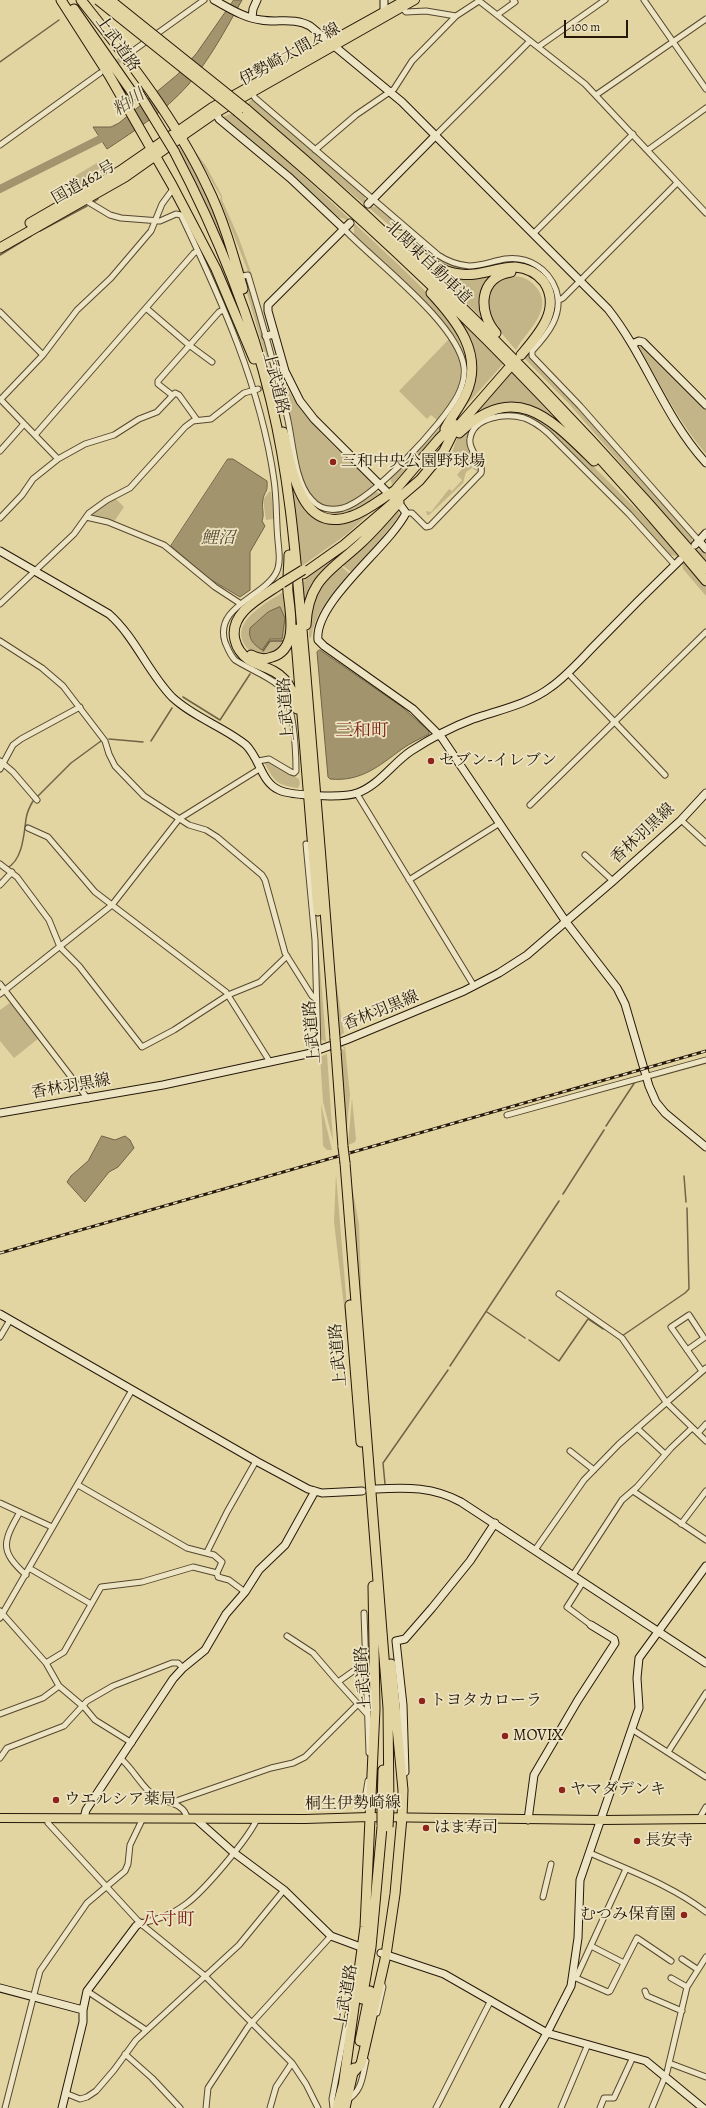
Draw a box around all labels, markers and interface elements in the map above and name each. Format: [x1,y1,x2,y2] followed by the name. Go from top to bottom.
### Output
[91,12,143,76] street label: 上武道路
[566,12,630,38] scale bar
[236,19,344,91] street label: 伊勢崎大間々線
[571,19,600,35] text: 100 m
[109,85,149,121] water label: 粕川
[49,157,119,209] street label: 国道462号
[381,217,475,309] street label: 北関東自動車道
[258,350,292,416] street label: 上武道路
[341,452,485,472] place label: 三和中央公園野球場
[328,457,338,467] marker: 三和中央公園野球場
[201,529,235,549] water label: 鯉沼
[275,676,299,742] street label: 上武道路
[335,721,389,743] district label: 三和町
[439,751,557,771] place label: セブン-イレブン
[426,756,436,766] marker: セブン-イレブン
[607,800,679,868] street label: 香林羽黒線
[340,987,422,1035] street label: 香林羽黒線
[301,999,325,1065] street label: 上武道路
[30,1071,112,1103] street label: 香林羽黒線
[327,1322,351,1388] street label: 上武道路
[352,1645,376,1711] street label: 上武道路
[430,1691,542,1711] place label: トヨタカローラ
[417,1696,427,1706] marker: トヨタカローラ
[513,1726,563,1746] place label: MOVIX
[500,1731,510,1741] marker: MOVIX
[570,1780,666,1800] place label: ヤマダデンキ
[557,1785,567,1795] marker: ヤマダデンキ
[64,1790,176,1810] place label: ウエルシア薬局
[305,1794,401,1814] street label: 桐生伊勢崎線
[51,1795,61,1805] marker: ウエルシア薬局
[434,1818,498,1838] place label: はま寿司
[421,1823,431,1833] marker: はま寿司
[645,1831,693,1851] place label: 長安寺
[632,1836,642,1846] marker: 長安寺
[580,1905,676,1925] place label: むつみ保育園
[141,1910,195,1932] district label: 八寸町
[679,1910,689,1920] marker: むつみ保育園
[332,1963,362,2029] street label: 上武道路

